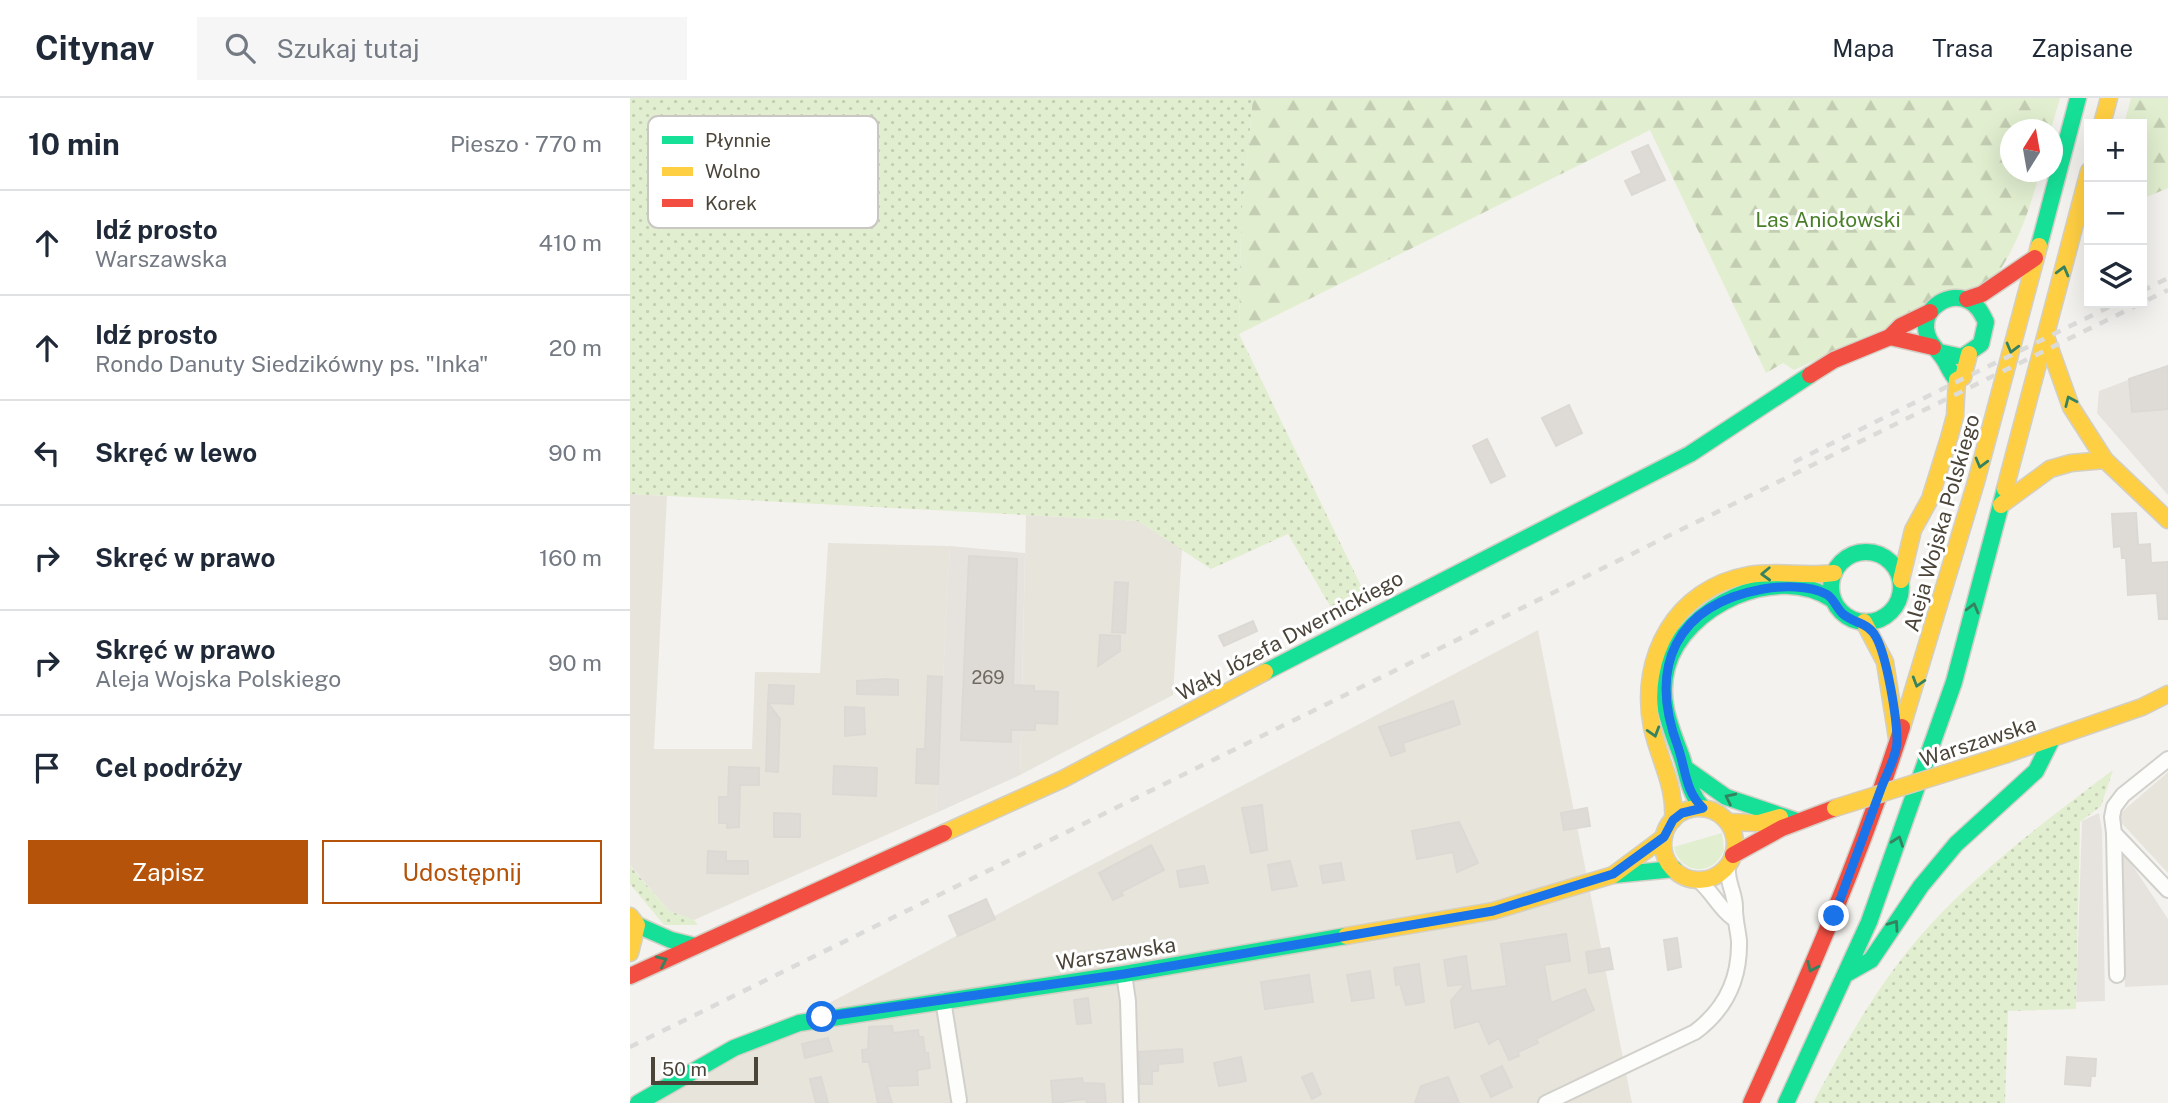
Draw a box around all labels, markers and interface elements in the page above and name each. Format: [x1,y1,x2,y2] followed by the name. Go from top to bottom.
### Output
[197,17,687,80] search box
[35,29,155,67] text: Citynav
[221,29,259,67] icon: search
[277,33,420,64] text: Szukaj tutaj
[1832,34,1894,62] text: Mapa
[1932,34,1993,62] text: Trasa
[2031,34,2133,62] text: Zapisane
[648,116,878,228] legend
[2000,119,2063,182] north arrow
[2084,119,2147,308] map controls
[2084,119,2147,182] button: +
[28,126,120,162] text: 10 min
[705,129,771,151] text: Płynnie
[450,130,602,157] text: Pieszo · 770 m
[705,160,760,182] text: Wolno
[2084,182,2147,245] button: −
[705,192,757,214] text: Korek
[1755,207,1901,232] park label: Las Aniołowski
[95,214,218,245] text: Idź prosto
[28,224,66,262] icon: ahead
[539,229,602,256] text: 410 m
[95,245,227,272] text: Warszawska
[2084,245,2147,308] button: layers
[2055,266,2069,278] one-way arrow
[95,319,218,350] text: Idź prosto
[28,329,66,367] icon: ahead
[549,334,602,361] text: 20 m
[2006,342,2020,354] one-way arrow
[95,350,489,377] text: Rondo Danuty Siedzikówny ps. "Inka"
[2064,396,2078,408] one-way arrow
[1899,411,1985,634] street label: Aleja Wojska Polskiego
[28,434,66,472] icon: left
[95,437,257,468] text: Skręć w lewo
[548,439,602,466] text: 90 m
[1975,457,1989,469] one-way arrow
[28,539,66,577] icon: right
[95,542,275,573] text: Skręć w prawo
[539,544,602,571] text: 160 m
[1172,565,1407,706] street label: Wały Józefa Dwernickiego
[1760,566,1771,582] one-way arrow
[1965,602,1979,614] one-way arrow
[95,634,275,665] text: Skręć w prawo
[28,644,66,682] icon: right
[548,649,602,676] text: 90 m
[95,665,341,692] text: Aleja Wojska Polskiego
[971,667,1005,688] house number: 269
[1912,675,1927,687] one-way arrow
[1917,711,2039,772] street label: Warszawska
[1645,726,1660,738] one-way arrow
[28,749,66,787] icon: arrive
[95,752,243,783] text: Cel podróży
[1725,792,1737,806] one-way arrow
[1890,835,1904,847] one-way arrow
[28,840,308,904] button: Zapisz
[322,840,602,904] button: Udostępnij
[1818,900,1849,931] route end
[1886,920,1898,933] one-way arrow
[1054,932,1178,975] street label: Warszawska
[655,955,668,969] one-way arrow
[1806,960,1820,972] one-way arrow
[806,1001,837,1032] route start
[651,1054,758,1086] scale bar
[662,1058,707,1080] text: 50 m

